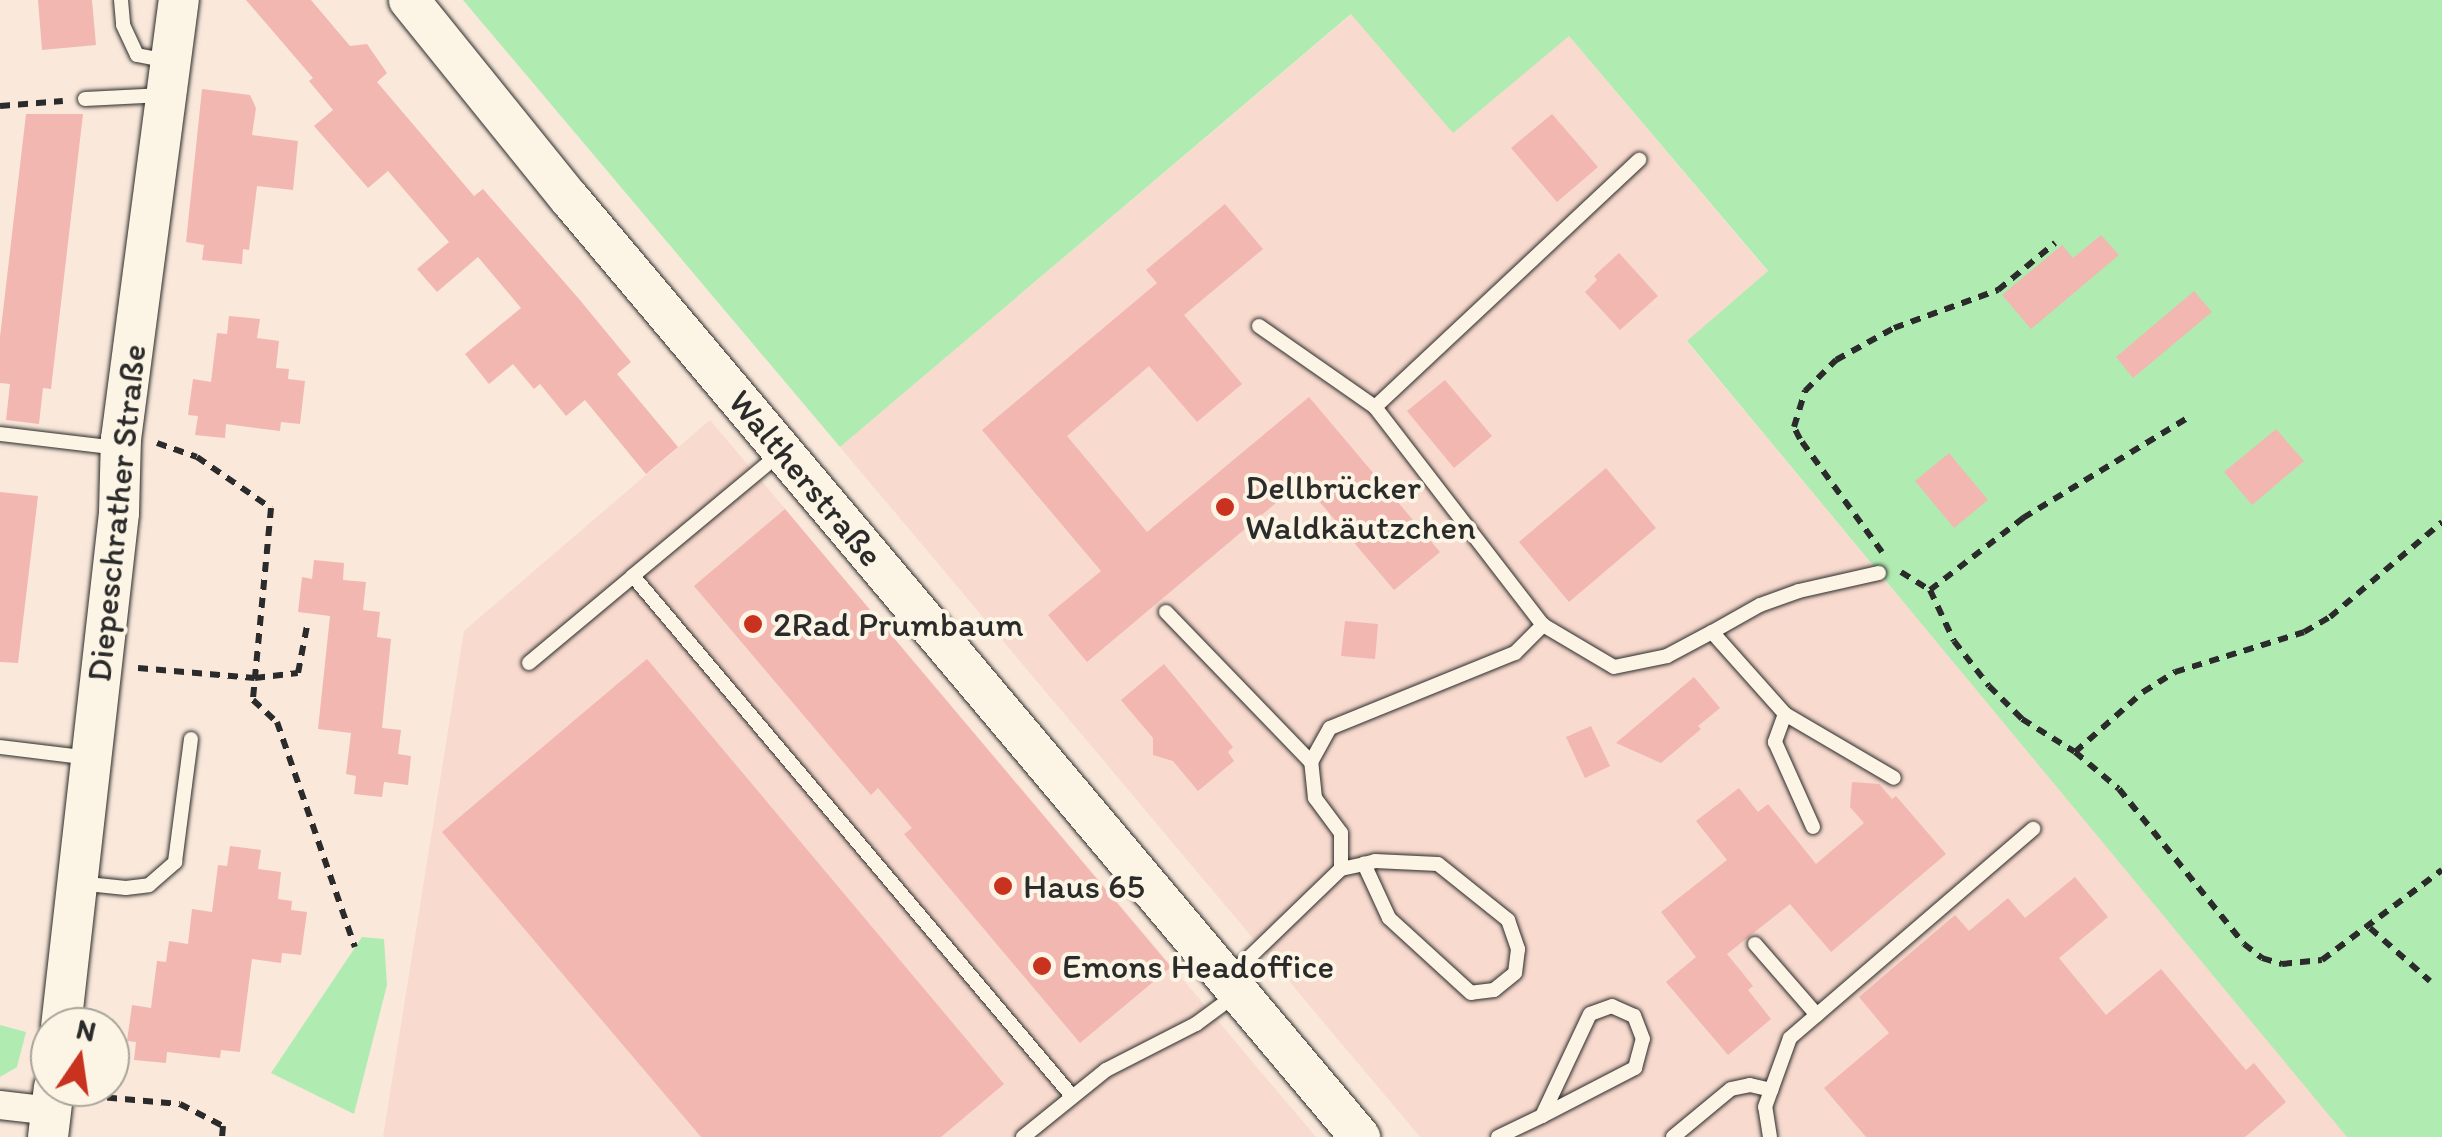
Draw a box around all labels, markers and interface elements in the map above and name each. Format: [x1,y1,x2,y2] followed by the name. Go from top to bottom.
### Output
[77,343,155,683] street label: Diepeschrather Straße
[720,381,892,575] street label: Waltherstraße
[1245,466,1476,548] place label: Dellbrücker Waldkäutzchen
[1214,496,1236,518] marker: Dellbrücker Waldkäutzchen
[773,603,1024,645] place label: 2Rad Prumbaum
[742,613,764,635] marker: 2Rad Prumbaum
[1023,865,1145,907] place label: Haus 65
[992,875,1014,897] marker: Haus 65
[1062,945,1333,987] place label: Emons Headoffice
[1031,955,1053,977] marker: Emons Headoffice
[30,1007,130,1107] north arrow
[73,1011,99,1048] text: N

